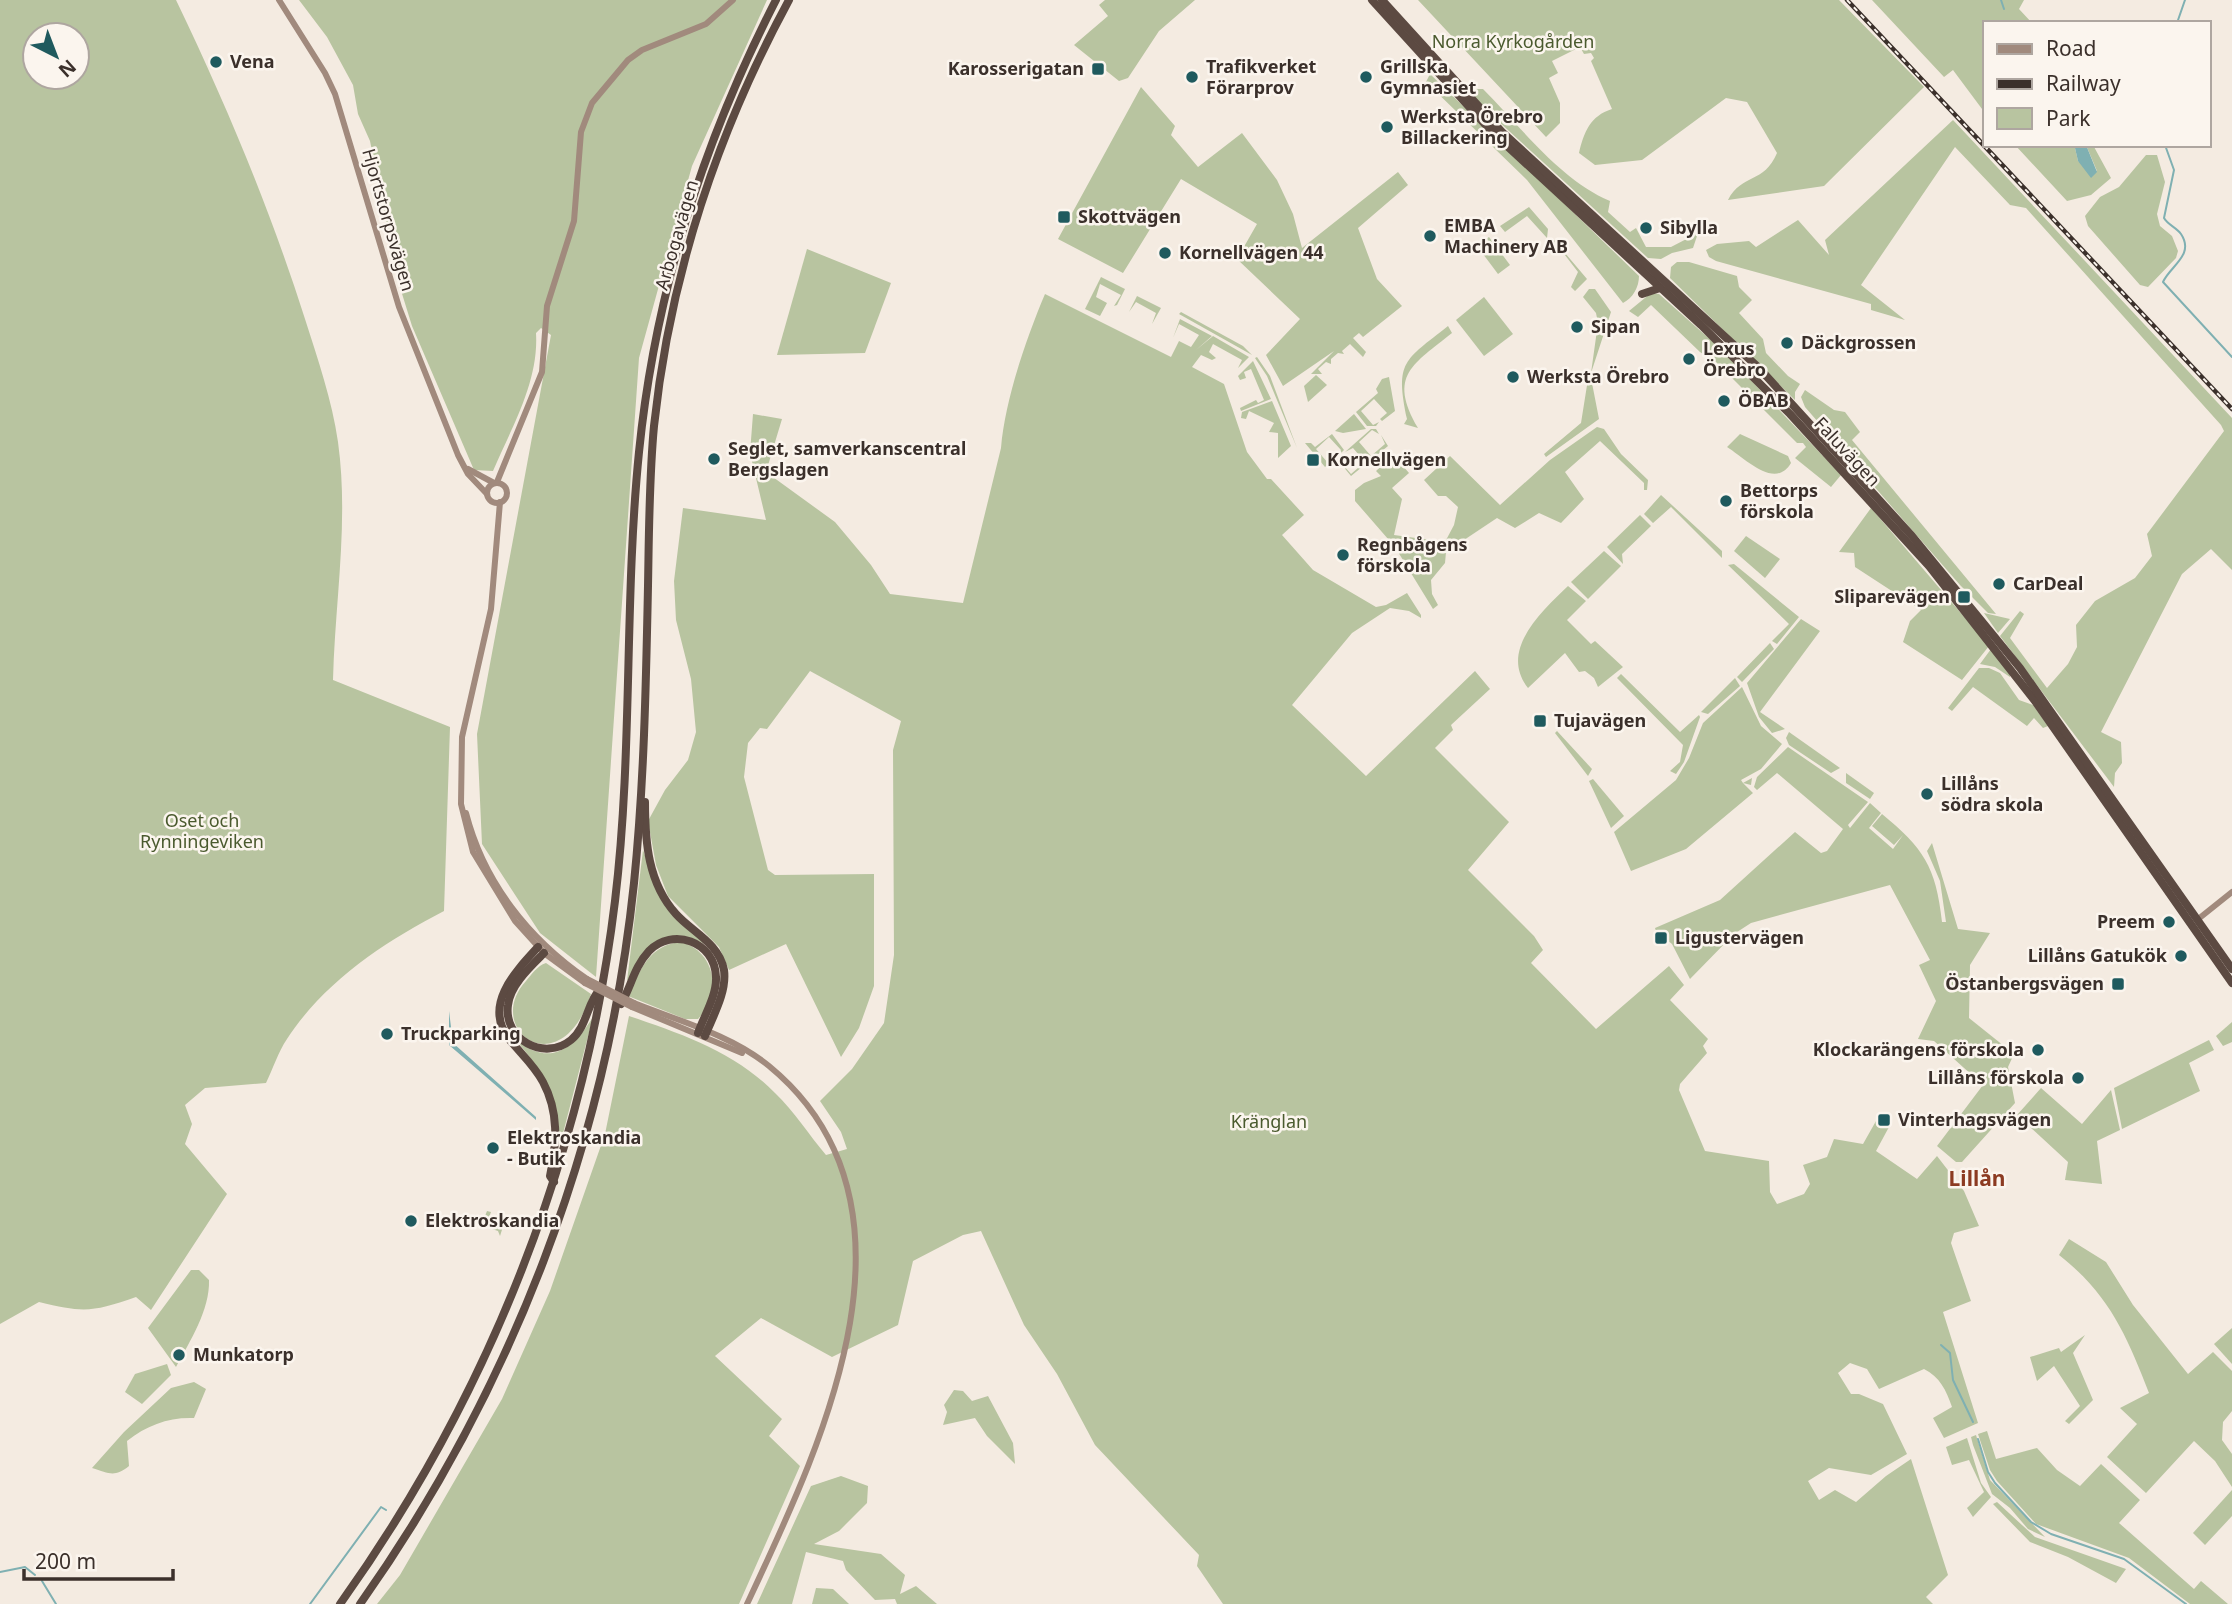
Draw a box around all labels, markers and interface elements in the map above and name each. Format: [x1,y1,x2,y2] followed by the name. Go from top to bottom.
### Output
[21,21,91,91] north arrow
[1983,21,2211,147] legend
[1432,29,1594,53] park label: Norra Kyrkogården
[2046,34,2096,62] text: Road
[230,49,275,73] place label: Vena
[53,54,82,83] text: N
[208,54,224,70] marker: Vena
[1206,54,1316,99] place label: Trafikverket Förarprov
[1380,54,1477,99] place label: Grillska Gymnasiet
[948,56,1084,80] place label: Karosserigatan
[1090,61,1106,77] marker: Karosserigatan
[1184,69,1200,85] marker: Trafikverket Förarprov
[1358,69,1374,85] marker: Grillska Gymnasiet
[2046,69,2121,97] text: Railway
[1401,104,1543,149] place label: Werksta Örebro Billackering
[2046,104,2091,132] text: Park
[1379,119,1395,135] marker: Werksta Örebro Billackering
[357,146,421,294] street label: Hjortstorpsvägen
[649,177,703,293] street label: Arbogavägen
[1078,204,1181,228] place label: Skottvägen
[1056,209,1072,225] marker: Skottvägen
[1444,213,1568,258] place label: EMBA Machinery AB
[1660,215,1718,239] place label: Sibylla
[1638,220,1654,236] marker: Sibylla
[1422,228,1438,244] marker: EMBA Machinery AB
[1179,240,1324,264] place label: Kornellvägen 44
[1157,245,1173,261] marker: Kornellvägen 44
[1591,314,1640,338] place label: Sipan
[1569,319,1585,335] marker: Sipan
[1801,330,1916,354] place label: Däckgrossen
[1779,335,1795,351] marker: Däckgrossen
[1703,336,1766,381] place label: Lexus Örebro
[1681,351,1697,367] marker: Lexus Örebro
[1527,364,1669,388] place label: Werksta Örebro
[1505,369,1521,385] marker: Werksta Örebro
[1738,388,1789,412] place label: ÖBAB
[1716,393,1732,409] marker: ÖBAB
[1809,411,1886,491] street label: Faluvägen
[728,436,966,481] place label: Seglet, samverkanscentral Bergslagen
[1327,447,1446,471] place label: Kornellvägen
[706,451,722,467] marker: Seglet, samverkanscentral Bergslagen
[1305,452,1321,468] marker: Kornellvägen
[1740,478,1818,523] place label: Bettorps förskola
[1718,493,1734,509] marker: Bettorps förskola
[1357,532,1468,577] place label: Regnbågens förskola
[1335,547,1351,563] marker: Regnbågens förskola
[2013,571,2083,595] place label: CarDeal
[1991,576,2007,592] marker: CarDeal
[1834,584,1950,608] place label: Sliparevägen
[1956,589,1972,605] marker: Sliparevägen
[1554,708,1646,732] place label: Tujavägen
[1532,713,1548,729] marker: Tujavägen
[1941,771,2043,816] place label: Lillåns södra skola
[1919,786,1935,802] marker: Lillåns södra skola
[140,808,264,853] park label: Oset och Rynningeviken
[2097,909,2155,933] place label: Preem
[2161,914,2177,930] marker: Preem
[1675,925,1804,949] place label: Ligustervägen
[1653,930,1669,946] marker: Ligustervägen
[2028,943,2168,967] place label: Lillåns Gatukök
[2173,948,2189,964] marker: Lillåns Gatukök
[1945,971,2104,995] place label: Östanbergsvägen
[2110,976,2126,992] marker: Östanbergsvägen
[401,1021,521,1045] place label: Truckparking
[379,1026,395,1042] marker: Truckparking
[1813,1037,2024,1061] place label: Klockarängens förskola
[2030,1042,2046,1058] marker: Klockarängens förskola
[1928,1065,2064,1089] place label: Lillåns förskola
[2070,1070,2086,1086] marker: Lillåns förskola
[1898,1107,2051,1131] place label: Vinterhagsvägen
[1231,1109,1307,1133] park label: Kränglan
[1876,1112,1892,1128] marker: Vinterhagsvägen
[507,1125,641,1170] place label: Elektroskandia - Butik
[485,1140,501,1156] marker: Elektroskandia - Butik
[1949,1164,2005,1192] district label: Lillån
[425,1208,559,1232] place label: Elektroskandia
[403,1213,419,1229] marker: Elektroskandia
[193,1342,294,1366] place label: Munkatorp
[171,1347,187,1363] marker: Munkatorp
[24,1538,173,1582] scale bar
[35,1547,96,1575] text: 200 m

